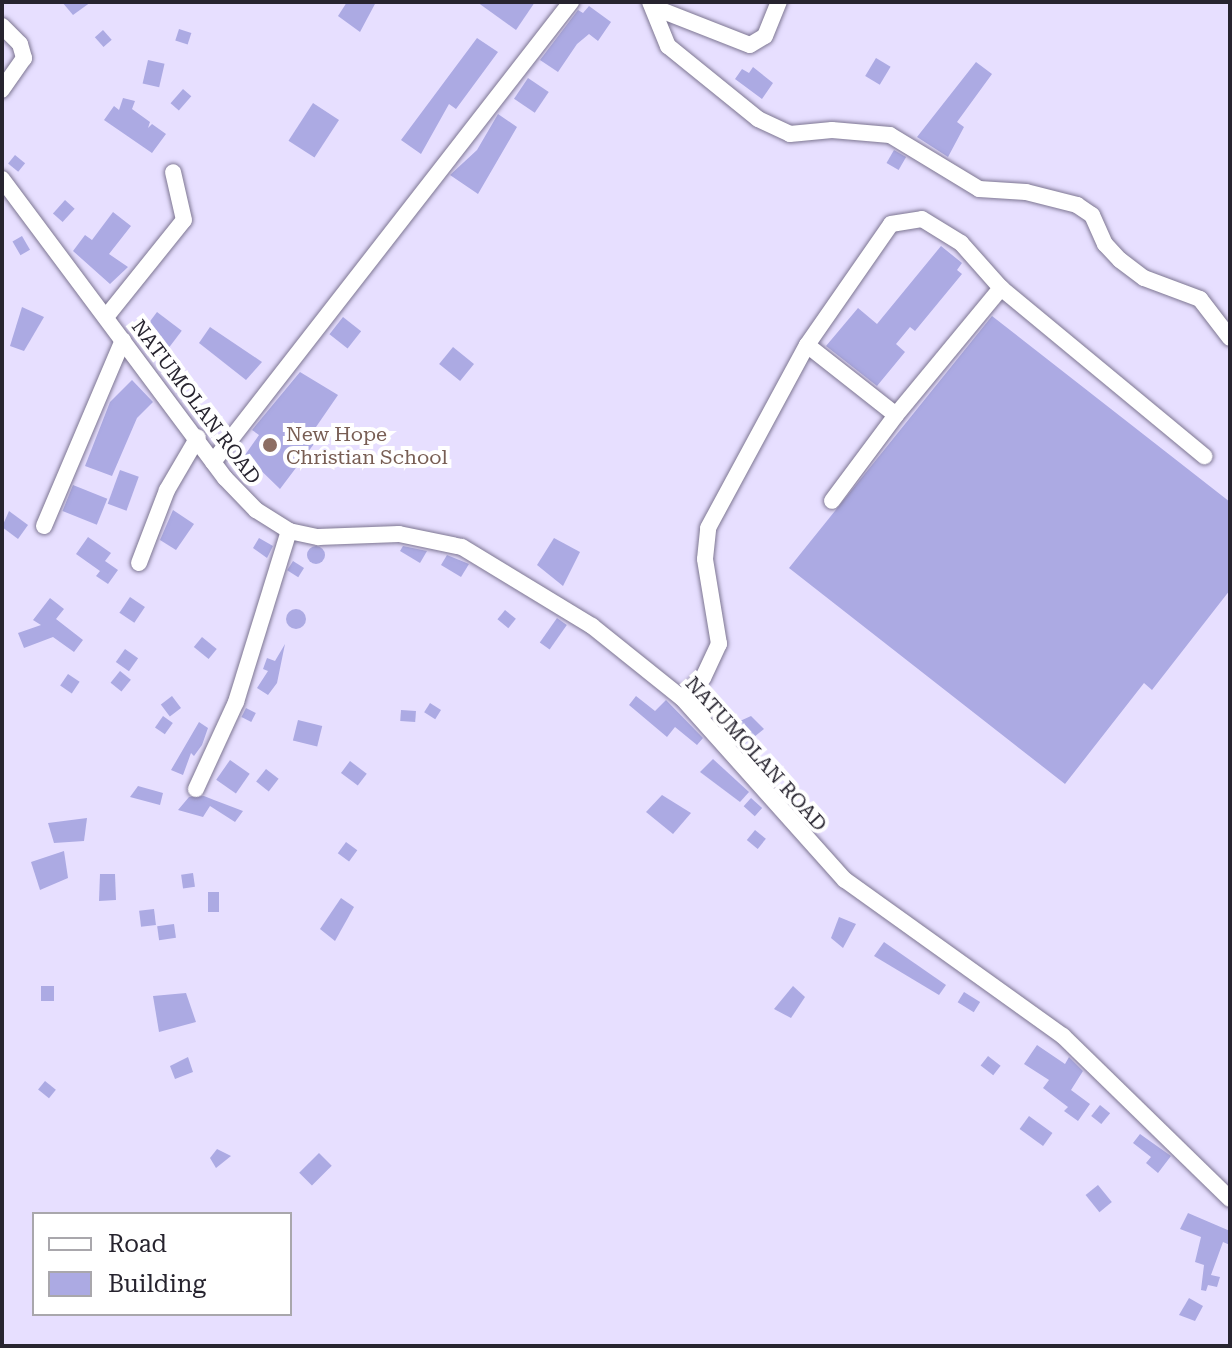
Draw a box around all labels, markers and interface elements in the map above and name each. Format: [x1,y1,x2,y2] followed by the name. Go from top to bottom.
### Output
[126,315,266,489] street label: NATUMOLAN ROAD
[286,422,448,469] place label: New Hope Christian School
[261,436,279,454] marker: New Hope Christian School
[680,672,832,836] street label: NATUMOLAN ROAD
[32,1212,292,1316] legend
[108,1230,167,1258] text: Road
[108,1270,206,1298] text: Building

